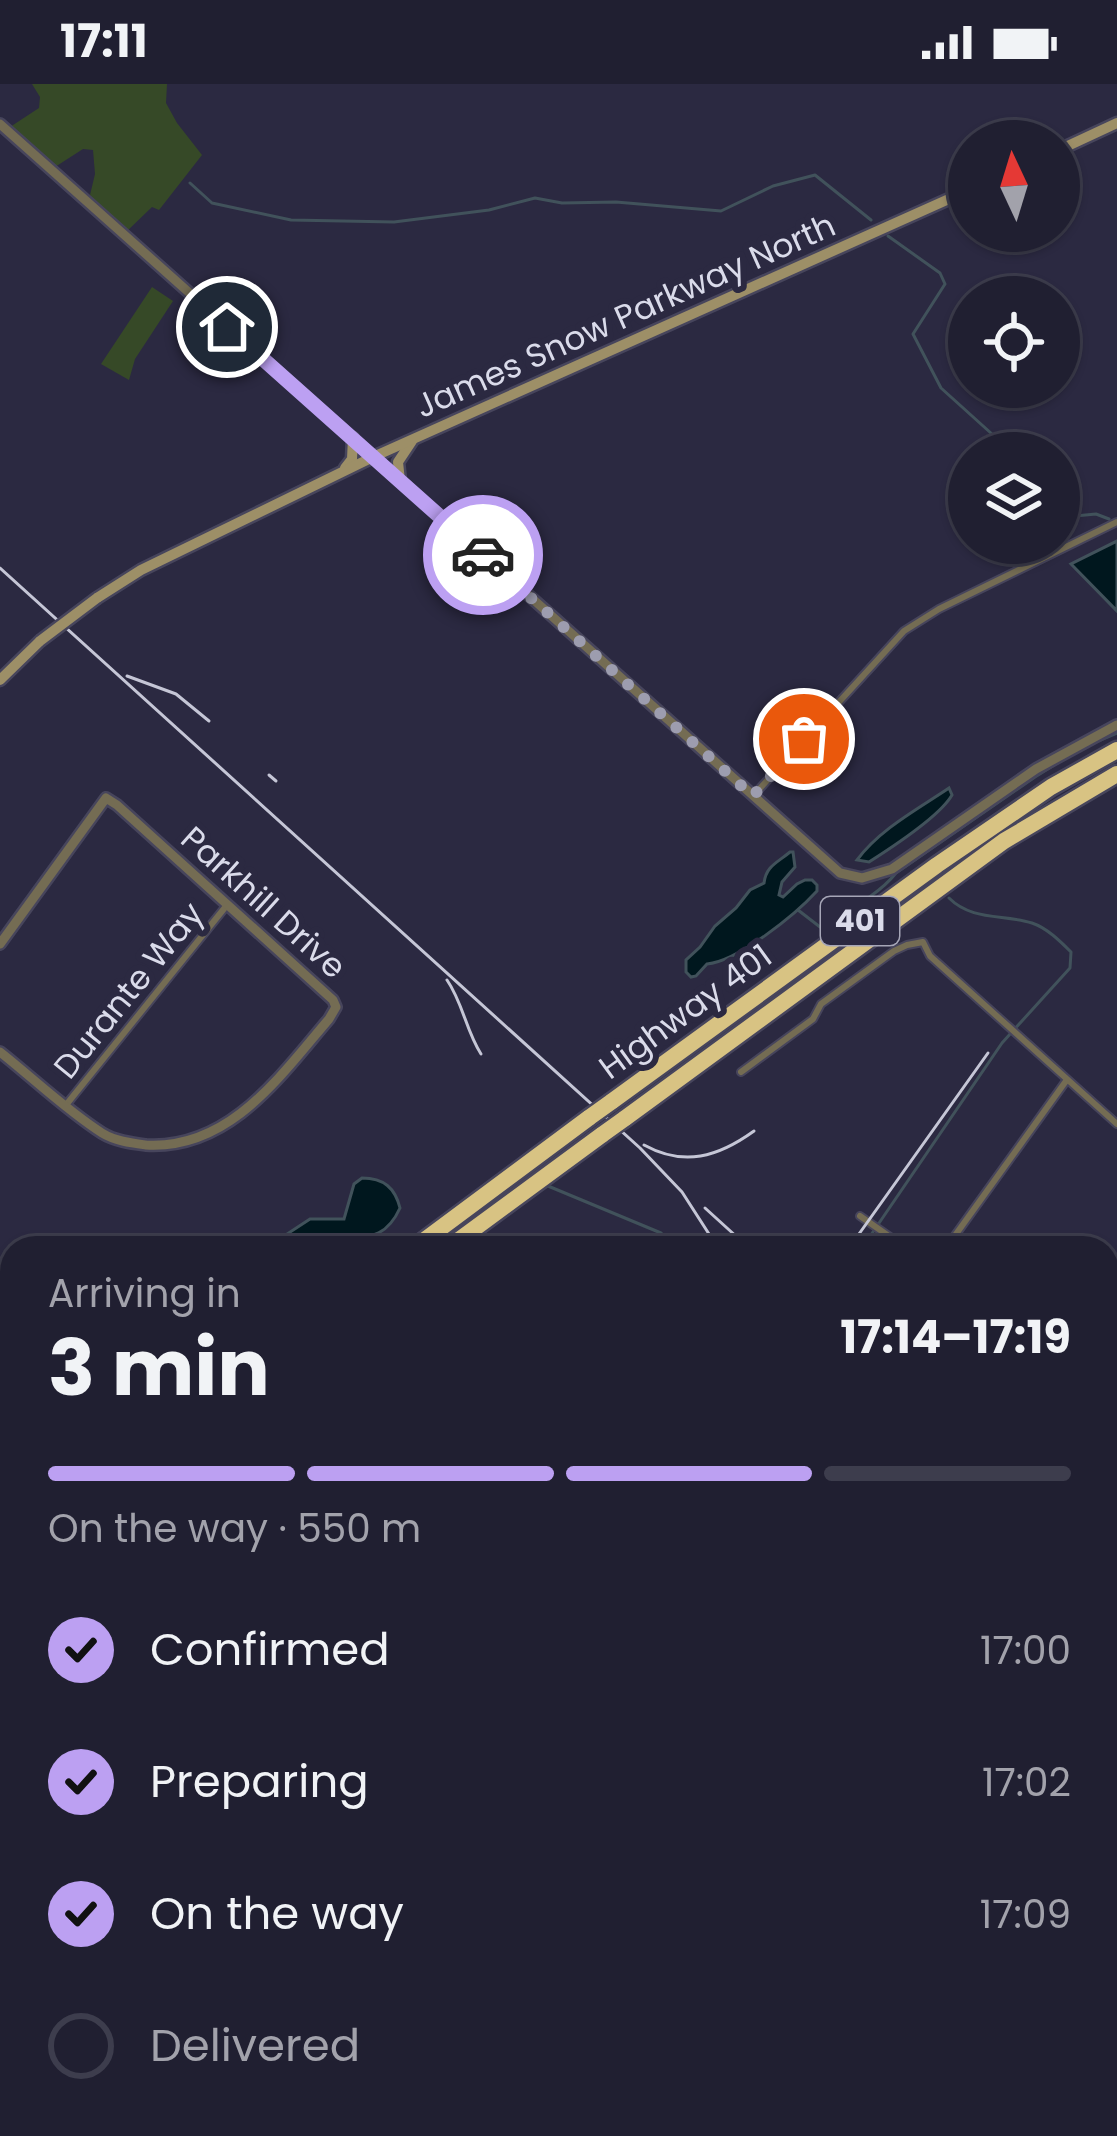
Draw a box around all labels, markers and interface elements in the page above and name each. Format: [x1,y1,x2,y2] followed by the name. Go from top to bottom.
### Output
[60,10,148,73] text: 17:11
[948,120,1080,252] north arrow
[948,120,1080,564] map controls
[408,201,843,429] street label: James Snow Parkway North
[176,276,278,378] pin
[948,276,1080,408] button: locate
[194,294,260,360] icon: home
[948,432,1080,564] button: layers
[423,495,543,615] courier
[450,522,516,588] icon: car
[753,688,855,790] pin
[771,706,837,772] icon: bag
[171,815,357,989] street label: Parkhill Drive
[43,892,214,1088] street label: Durante Way
[821,897,899,945] road number: 401
[589,933,781,1090] street label: Highway 401
[48,1266,241,1321] text: Arriving in
[840,1306,1071,1369] text: 17:14–17:19
[48,1313,270,1422] text: 3 min
[48,1501,421,1556] text: On the way · 550 m
[48,1617,114,1683] icon: check
[150,1618,390,1681] text: Confirmed
[980,1623,1071,1678] text: 17:00
[48,1749,114,1815] icon: check
[150,1750,369,1813] text: Preparing
[982,1755,1071,1810] text: 17:02
[48,1881,114,1947] icon: check
[150,1882,404,1945] text: On the way
[980,1887,1071,1942] text: 17:09
[150,2014,360,2077] text: Delivered

